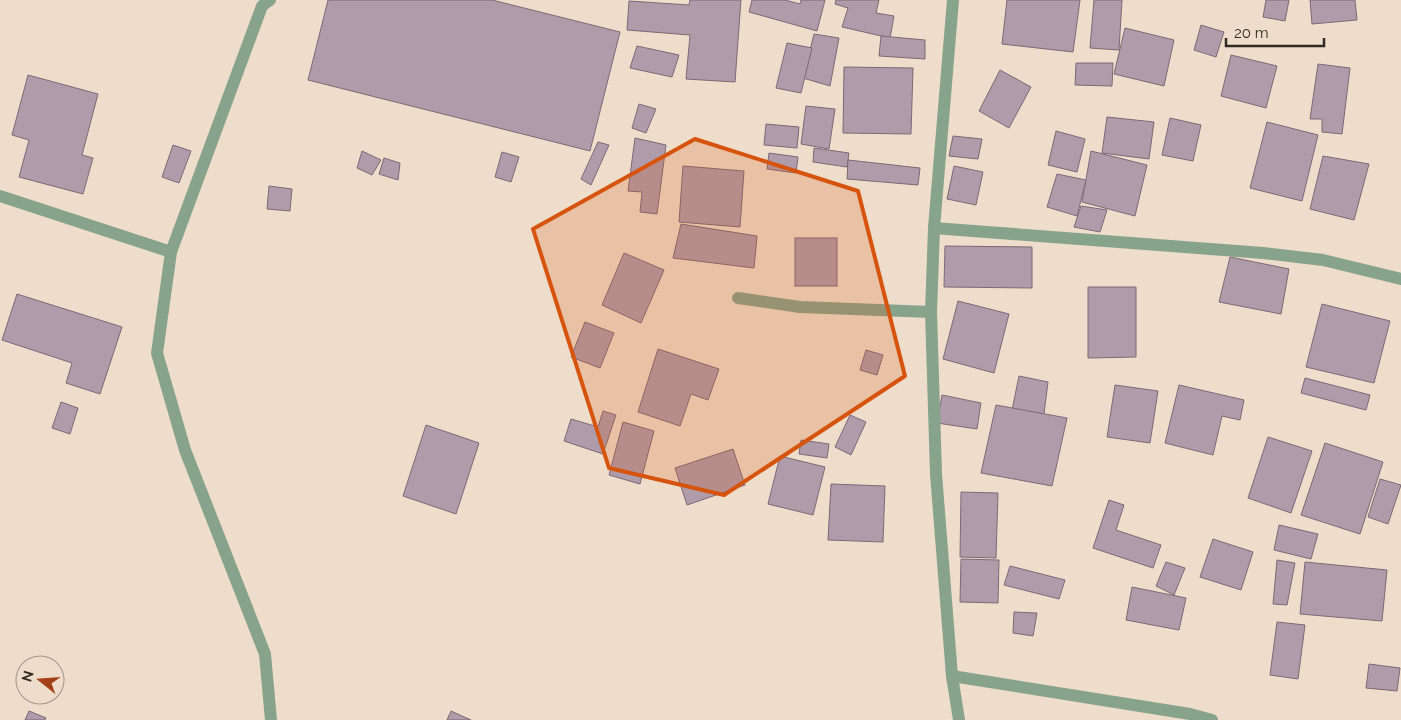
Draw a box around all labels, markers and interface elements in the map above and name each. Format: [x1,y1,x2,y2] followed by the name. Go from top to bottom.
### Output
[1226,15,1324,47] scale bar
[1234,24,1269,42] text: 20 m
[15,655,65,705] north arrow
[18,669,37,684] text: N

